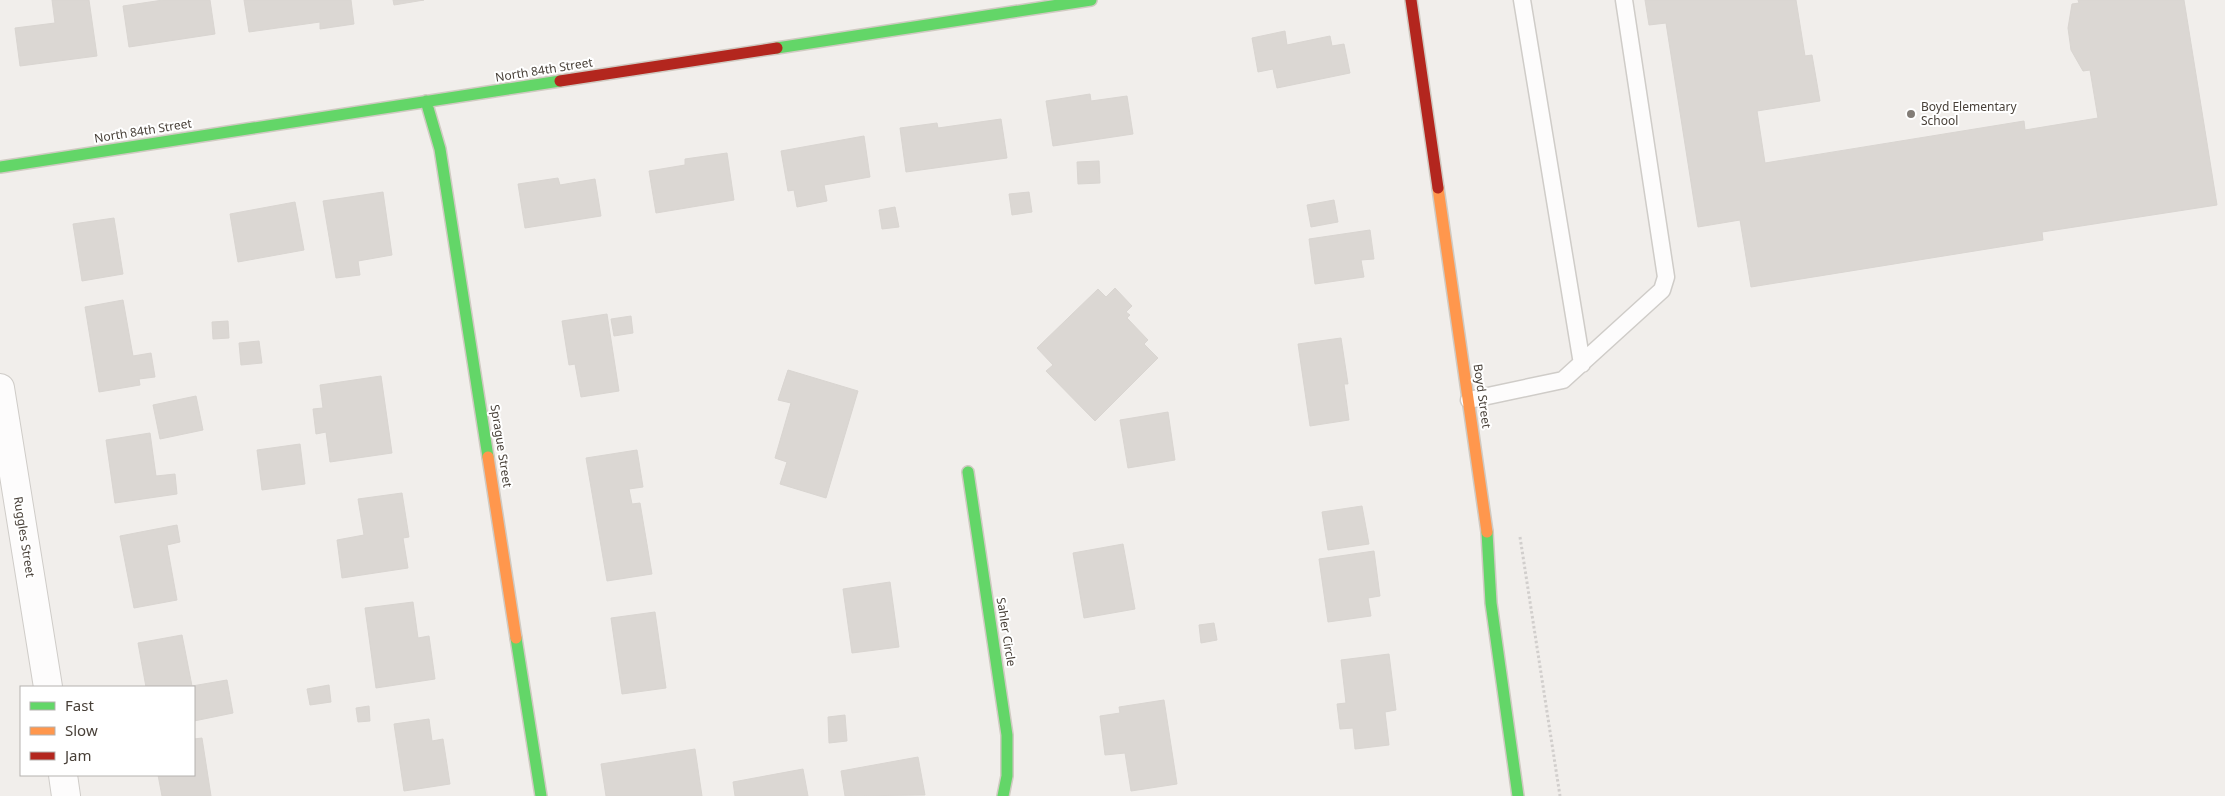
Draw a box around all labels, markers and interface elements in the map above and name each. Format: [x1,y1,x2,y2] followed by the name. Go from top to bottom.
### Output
[494,53,594,86] street label: North 84th Street
[1921,98,2017,129] place label: Boyd Elementary School
[1905,108,1917,120] marker: Boyd Elementary School
[93,114,193,147] street label: North 84th Street
[1470,363,1496,430] street label: Boyd Street
[487,403,517,489] street label: Sprague Street
[10,495,39,579] street label: Ruggles Street
[993,596,1020,668] street label: Sahler Circle
[20,686,195,776] legend
[65,695,94,715] text: Fast
[65,720,98,740] text: Slow
[63,745,92,765] text: Jam

